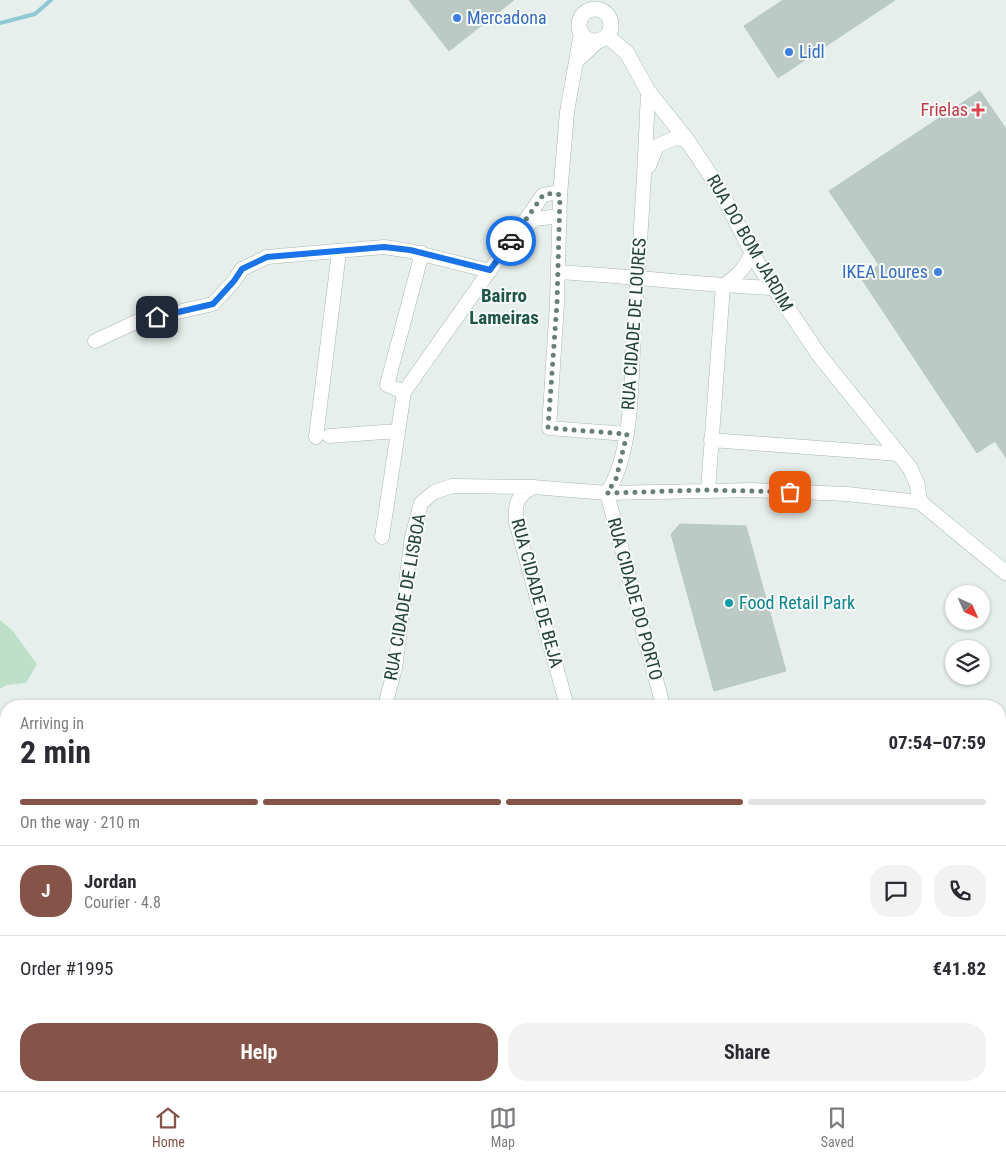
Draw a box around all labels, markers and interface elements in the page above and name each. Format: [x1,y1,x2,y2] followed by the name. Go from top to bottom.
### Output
[467,7,547,28] place label: Mercadona
[451,12,463,24] marker: Mercadona
[799,41,825,62] place label: Lidl
[783,46,795,58] marker: Lidl
[921,99,968,120] place label: Frielas
[972,104,984,116] marker: Frielas
[703,171,798,315] street label: RUA DO BOM JARDIM
[486,216,536,266] courier
[497,227,525,255] icon: car
[617,237,650,411] street label: RUA CIDADE DE LOURES
[842,261,928,282] place label: IKEA Loures
[932,266,944,278] marker: IKEA Loures
[469,284,539,329] district label: Bairro Lameiras
[136,296,178,338] pin
[143,303,171,331] icon: home
[769,471,811,513] pin
[776,478,804,506] icon: bag
[379,511,430,682] street label: RUA CIDADE DE LISBOA
[604,515,667,682] street label: RUA CIDADE DO PORTO
[507,516,568,670] street label: RUA CIDADE DE BEJA
[945,585,990,630] north arrow
[945,585,990,685] map controls
[739,592,855,613] place label: Food Retail Park
[723,597,735,609] marker: Food Retail Park
[945,640,990,685] button: layers
[20,714,84,733] text: Arriving in
[888,731,986,754] text: 07:54–07:59
[20,733,91,771] text: 2 min
[20,813,140,832] text: On the way · 210 m
[870,865,922,917] button: chat
[934,865,986,917] button: phone
[84,870,137,893] text: Jordan
[41,879,51,902] text: J
[84,893,161,912] text: Courier · 4.8
[20,957,113,980] text: Order #1995
[932,957,986,980] text: €41.82
[20,1023,498,1081] button: Help
[508,1023,986,1081] button: Share
[152,1104,185,1150] tab: Home
[489,1104,517,1150] tab: Map
[821,1104,854,1150] tab: Saved

